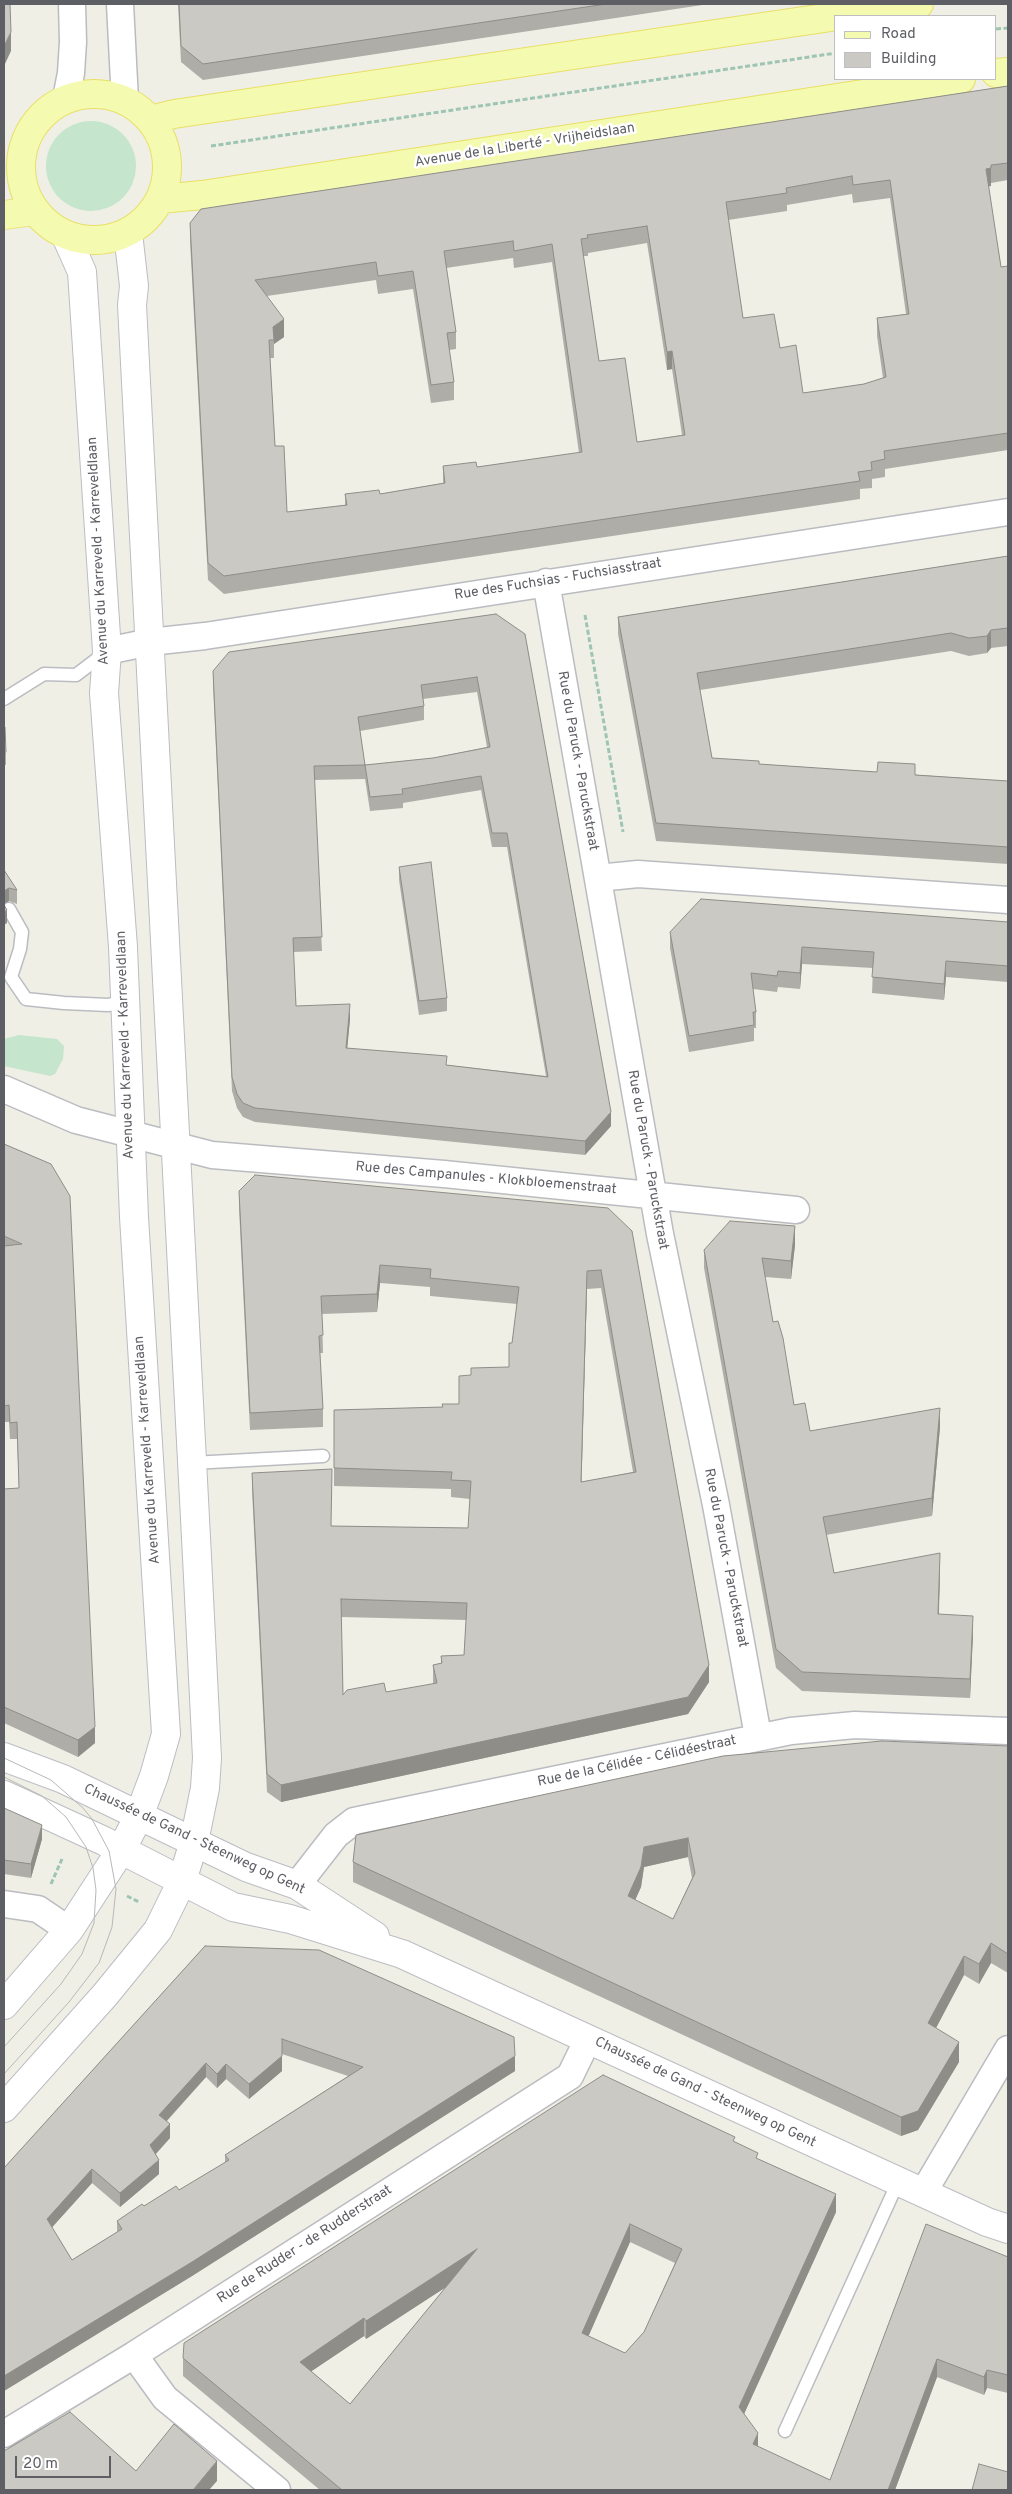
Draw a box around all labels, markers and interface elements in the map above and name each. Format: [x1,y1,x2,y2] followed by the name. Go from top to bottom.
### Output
[834,15,997,80] legend
[881,25,916,44] text: Road
[881,50,936,69] text: Building
[414,120,636,172] street label: Avenue de la Liberté - Vrijheidslaan
[85,436,113,666] street label: Avenue du Karreveld - Karreveldlaan
[453,555,663,605] street label: Rue des Fuchsias - Fuchsiasstraat
[553,670,601,852] street label: Rue du Paruck - Paruckstraat
[114,930,138,1160] street label: Avenue du Karreveld - Karreveldlaan
[623,1069,671,1251] street label: Rue du Paruck - Paruckstraat
[355,1159,617,1199] street label: Rue des Campanules - Klokbloemenstraat
[132,1335,164,1565] street label: Avenue du Karreveld - Karreveldlaan
[699,1467,751,1649] street label: Rue du Paruck - Paruckstraat
[536,1733,738,1791] street label: Rue de la Célidée - Célidéestraat
[81,1781,307,1899] street label: Chaussée de Gand - Steenweg op Gent
[592,2034,818,2152] street label: Chaussée de Gand - Steenweg op Gent
[215,2182,395,2308] street label: Rue de Rudder - de Rudderstraat
[18,2446,114,2478] scale bar
[23,2455,58,2474] text: 20 m

